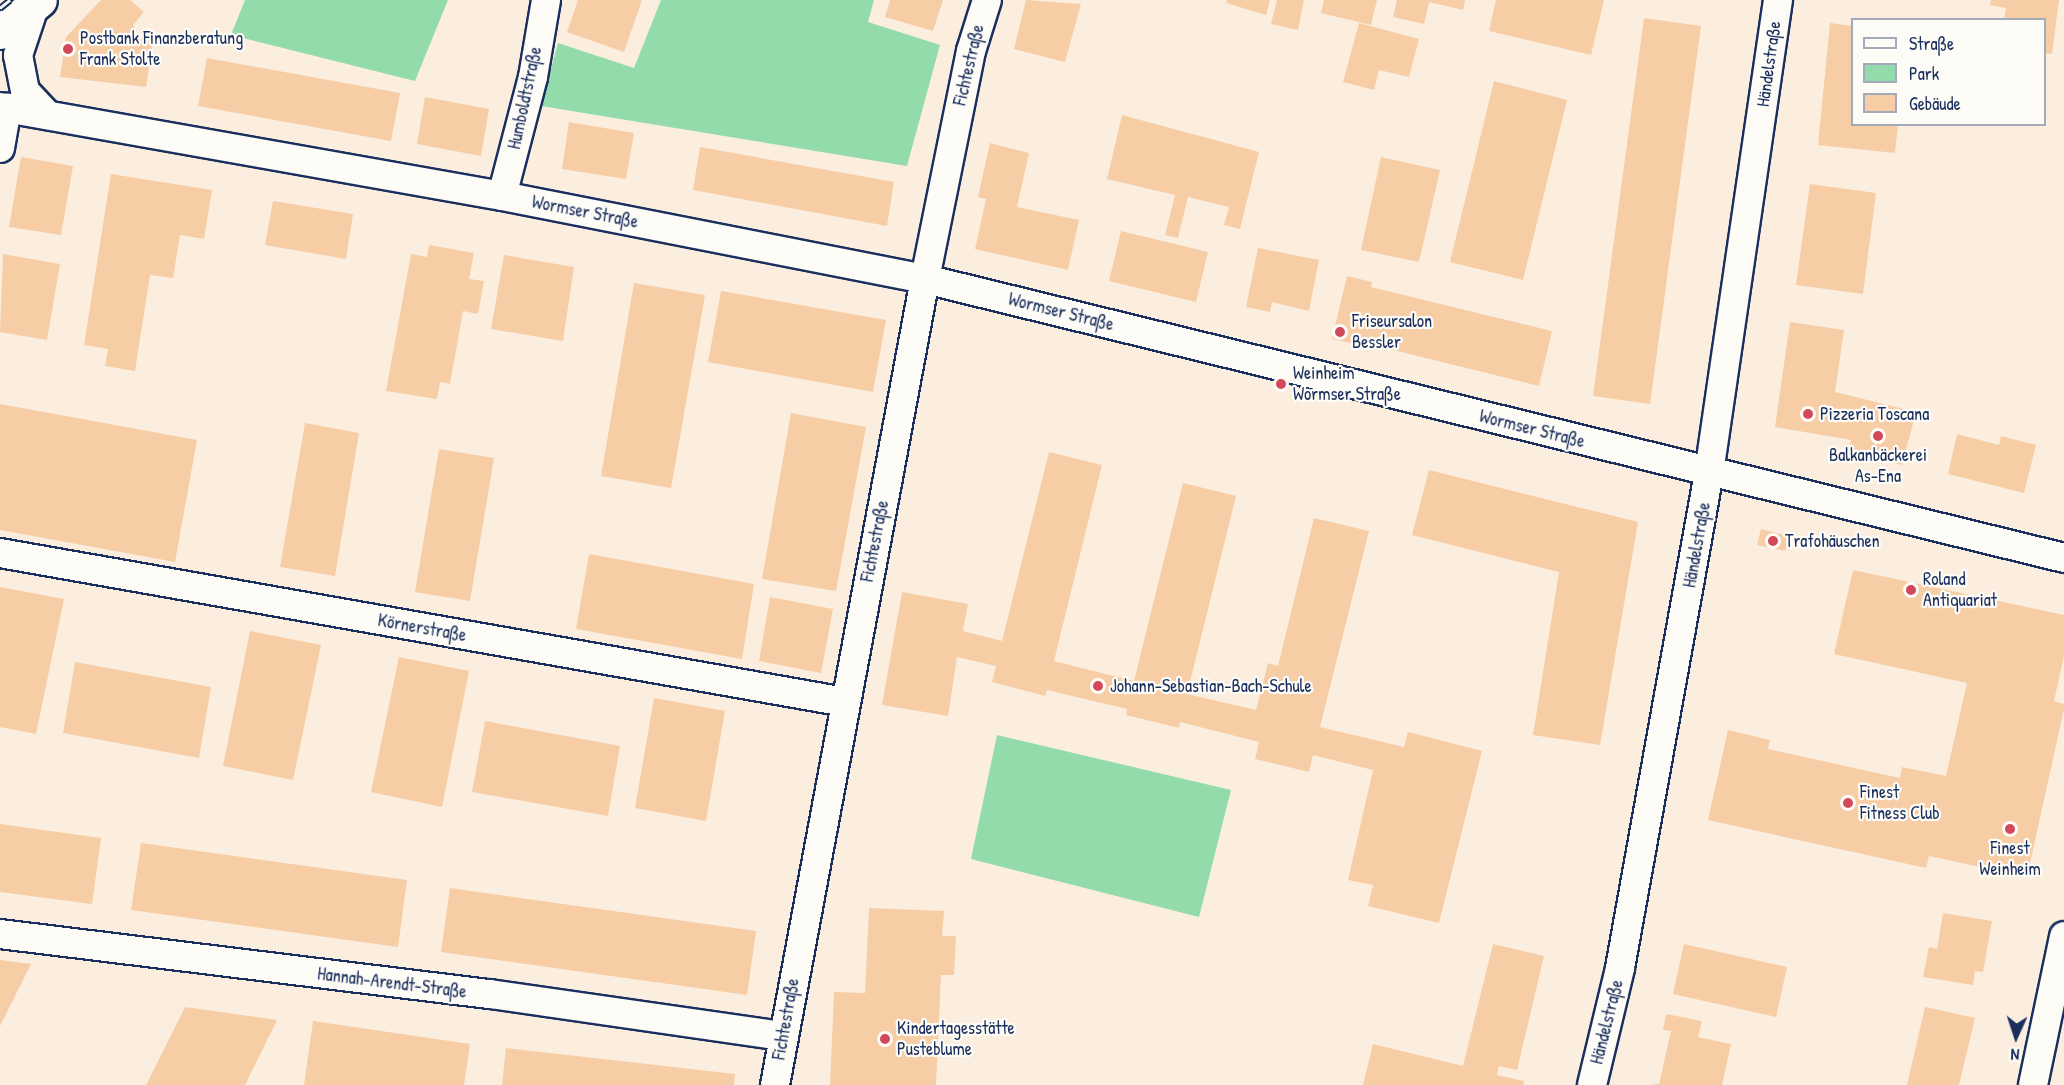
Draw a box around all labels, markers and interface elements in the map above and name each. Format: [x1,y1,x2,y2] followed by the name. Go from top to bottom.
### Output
[1851,18,2046,126] legend
[1752,20,1786,108] street label: Händelstraße
[949,22,989,108] street label: Fichtestraße
[80,28,243,70] place label: Postbank Finanzberatung Frank Stolte
[1909,31,1954,56] text: Straße
[61,42,75,56] marker: Postbank Finanzberatung Frank Stolte
[504,45,546,151] street label: Humboldtstraße
[1909,61,1939,86] text: Park
[1909,91,1961,116] text: Gebäude
[530,191,640,233] street label: Wormser Straße
[1006,288,1116,336] street label: Wormser Straße
[1352,311,1432,354] place label: Friseursalon Bessler
[1333,325,1347,339] marker: Friseursalon Bessler
[1293,363,1401,406] place label: Weinheim Wormser Straße
[1274,377,1288,391] marker: Weinheim Wormser Straße
[1820,403,1929,425] place label: Pizzeria Toscana
[1477,405,1587,453] street label: Wormser Straße
[1801,407,1815,421] marker: Pizzeria Toscana
[1871,429,1885,443] marker: Balkanbäckerei As-Ena
[1829,445,1927,488] place label: Balkanbäckerei As-Ena
[857,498,893,584] street label: Fichtestraße
[1679,501,1715,589] street label: Händelstraße
[1785,530,1880,552] place label: Trafohäuschen
[1766,534,1780,548] marker: Trafohäuschen
[1923,569,1997,612] place label: Roland Antiquariat
[1904,583,1918,597] marker: Roland Antiquariat
[376,610,468,646] street label: Körnerstraße
[1110,675,1312,697] place label: Johann-Sebastian-Bach-Schule
[1091,679,1105,693] marker: Johann-Sebastian-Bach-Schule
[1860,782,1940,824] place label: Finest Fitness Club
[1841,796,1855,810] marker: Finest Fitness Club
[2003,822,2017,836] marker: Finest Weinheim
[1979,838,2041,880] place label: Finest Weinheim
[316,963,468,1003] street label: Hannah-Arendt-Straße
[768,977,804,1061] street label: Fichtestraße
[1586,977,1628,1067] street label: Händelstraße
[1986,1007,2046,1067] north arrow
[897,1018,1015,1060] place label: Kindertagesstätte Pusteblume
[878,1032,892,1046] marker: Kindertagesstätte Pusteblume
[2010,1044,2020,1066] text: N

